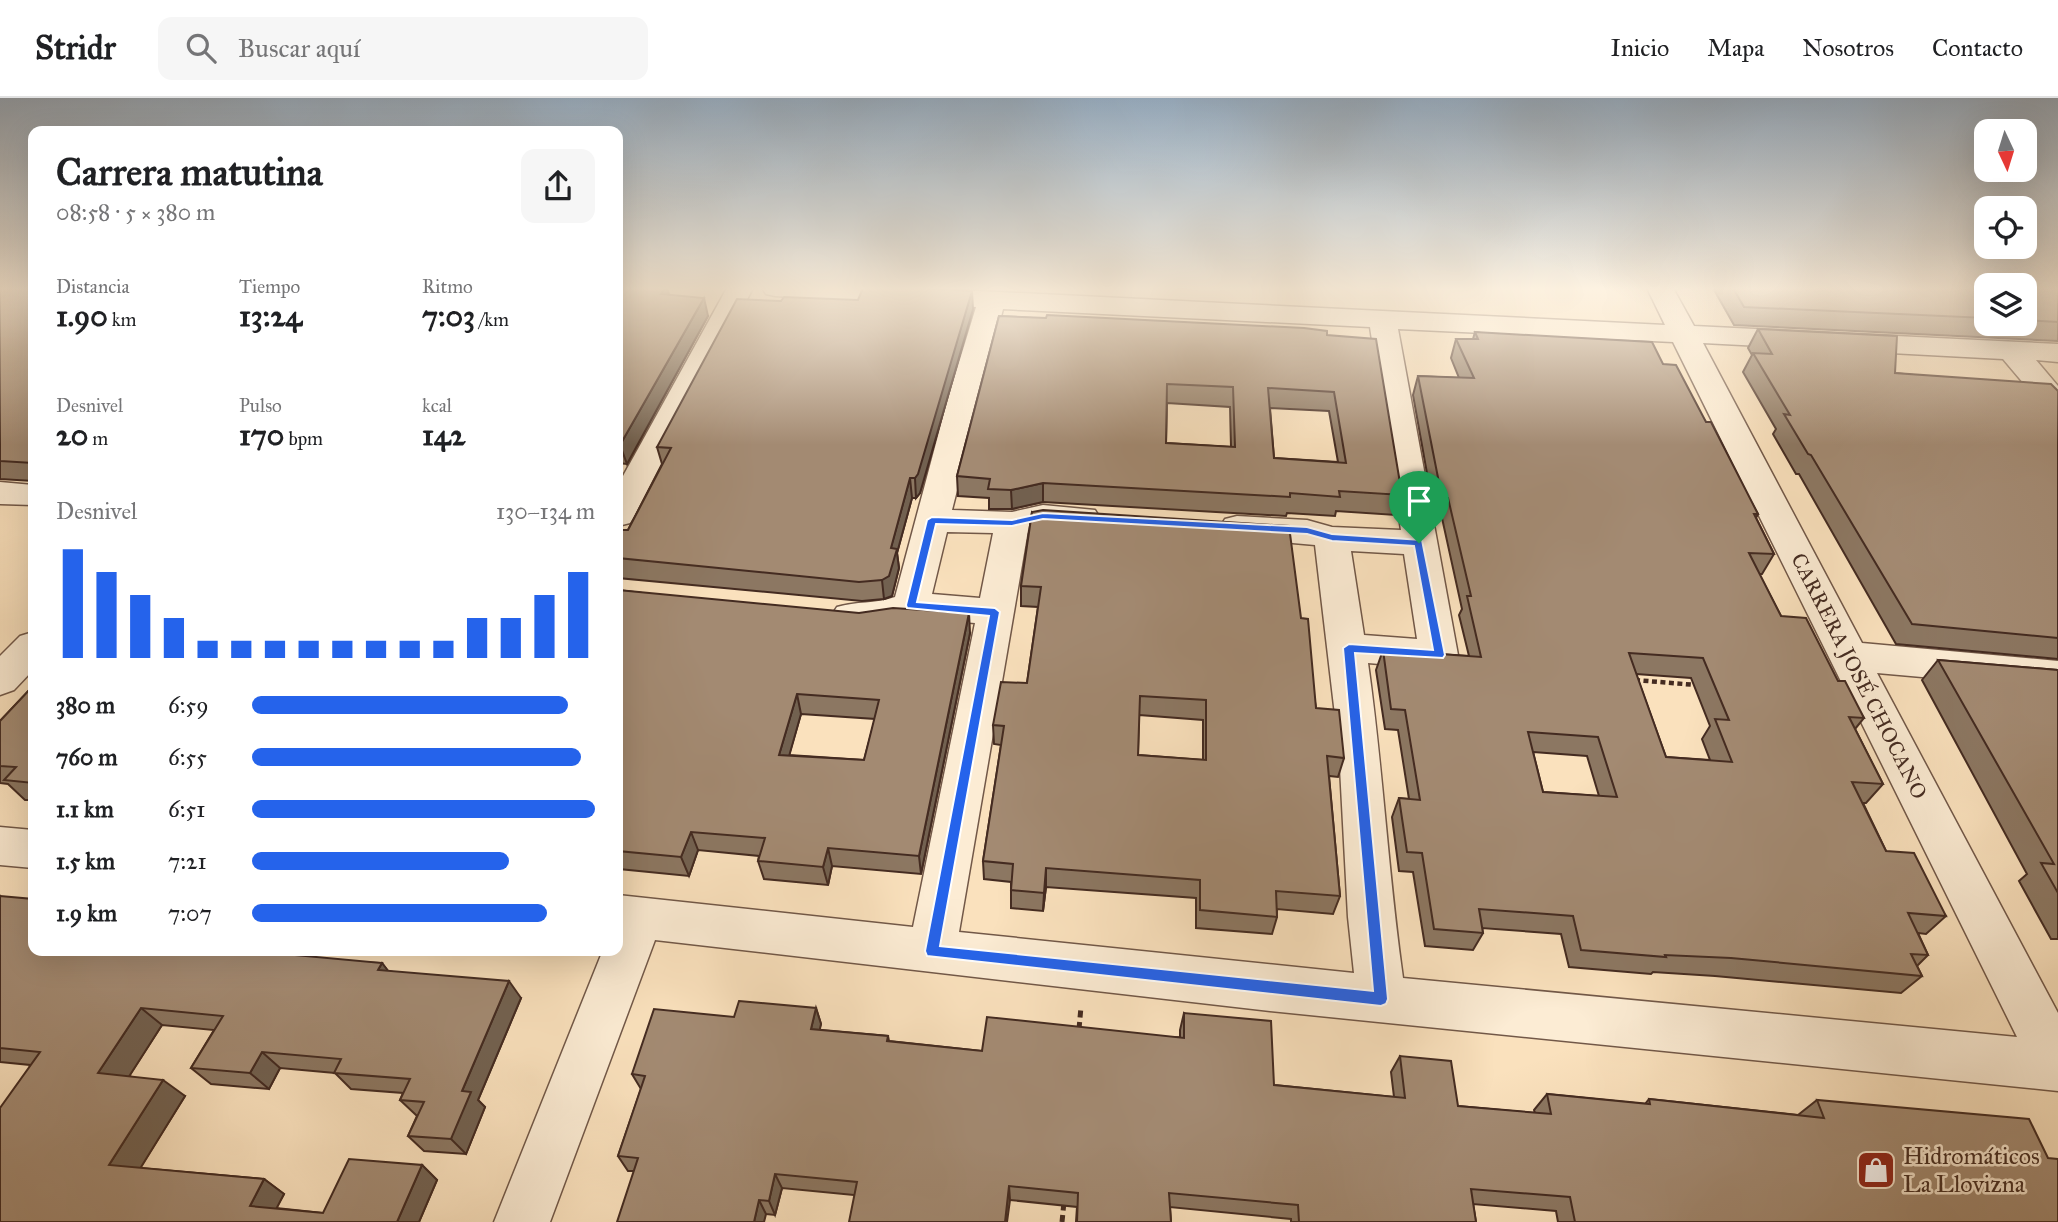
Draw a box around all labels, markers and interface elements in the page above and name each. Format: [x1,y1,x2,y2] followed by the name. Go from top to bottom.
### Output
[158,17,648,80] search box
[35,28,116,68] text: Stridr
[182,29,220,67] icon: search
[238,32,360,64] text: Buscar aquí
[1611,33,1669,63] text: Inicio
[1707,33,1764,63] text: Mapa
[1802,33,1894,63] text: Nosotros
[1932,33,2023,63] text: Contacto
[1974,119,2037,182] north arrow
[1974,119,2037,336] map controls
[56,149,323,195] text: Carrera matutina
[521,149,595,223] button: share
[1974,196,2037,259] button: locate
[56,198,215,226] text: 08:58 · 5 × 380 m
[1974,273,2037,336] button: layers
[56,275,129,298] text: Distancia
[239,275,300,298] text: Tiempo
[422,275,473,298] text: Ritmo
[56,298,108,334] text: 1.90
[239,298,302,334] text: 13:24
[422,298,475,334] text: 7:03
[108,308,137,331] text: km
[475,308,509,331] text: /km
[56,394,123,417] text: Desnivel
[239,394,282,417] text: Pulso
[422,394,452,417] text: kcal
[56,417,88,453] text: 20
[239,417,284,453] text: 170
[422,417,465,453] text: 142
[88,427,108,450] text: m
[284,427,323,450] text: bpm
[1389,471,1449,543] pin
[1400,482,1438,520] icon: arrive
[56,497,137,525] text: Desnivel
[496,497,595,525] text: 130–134 m
[1786,548,1933,803] street label: CARRERA JOSÉ CHOCANO
[56,691,115,719] text: 380 m
[168,691,209,719] text: 6:59
[56,743,118,771] text: 760 m
[168,743,207,771] text: 6:55
[56,795,114,823] text: 1.1 km
[168,795,205,823] text: 6:51
[56,847,115,875] text: 1.5 km
[168,847,207,875] text: 7:21
[56,899,117,927] text: 1.9 km
[168,899,212,927] text: 7:07
[1903,1141,2040,1199] place label: Hidromáticos La Llovizna
[1855,1149,1897,1191] shop icon: Hidromáticos La Llovizna

